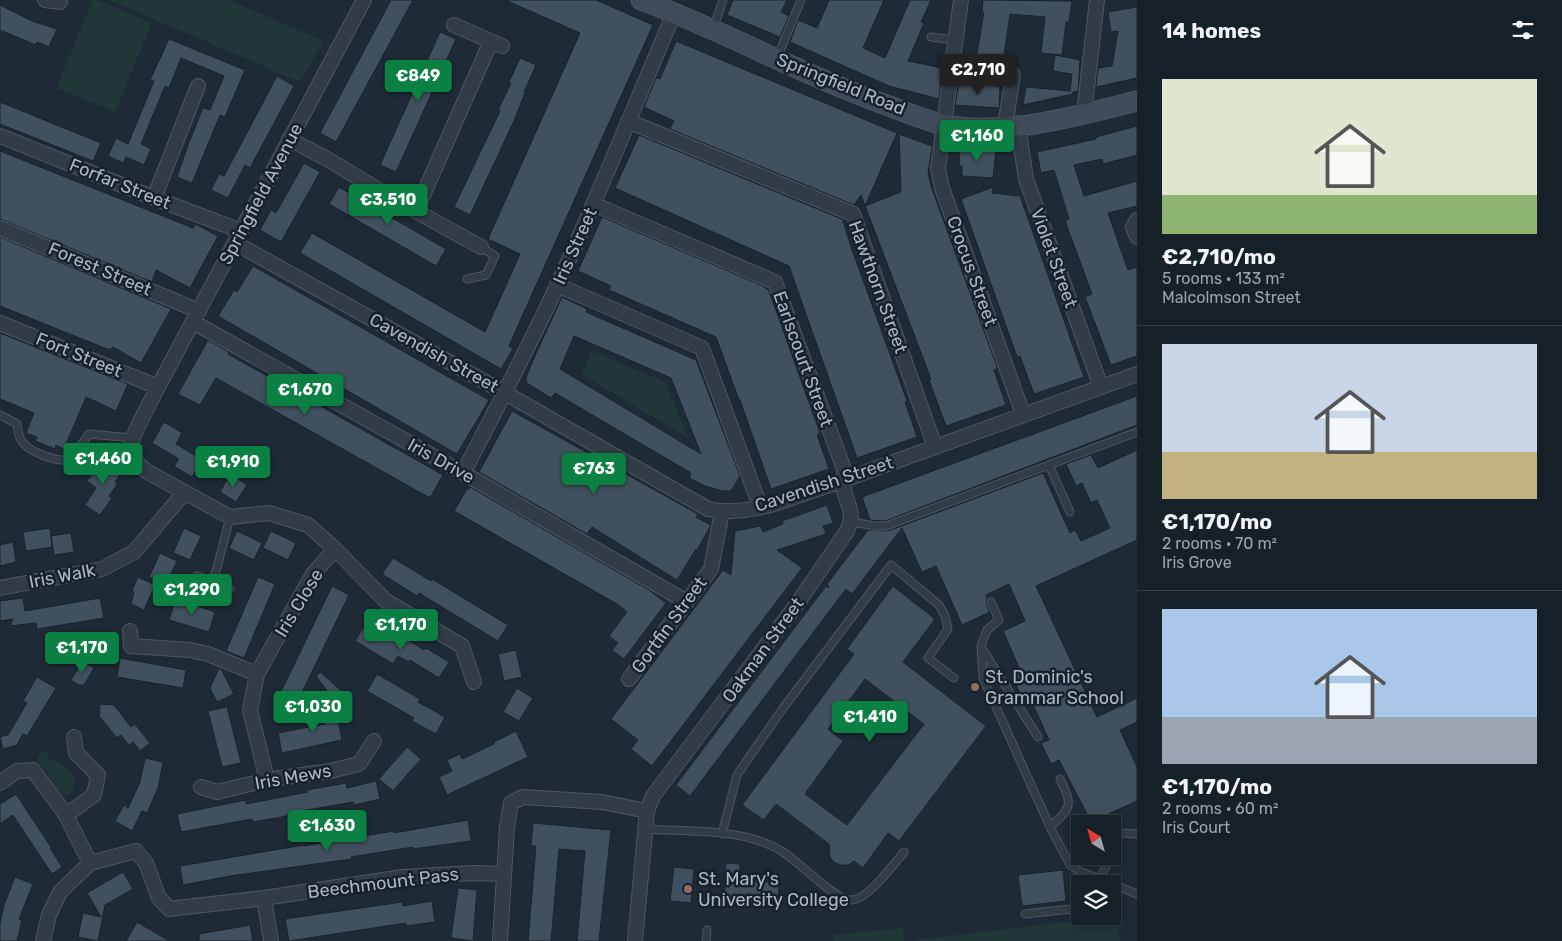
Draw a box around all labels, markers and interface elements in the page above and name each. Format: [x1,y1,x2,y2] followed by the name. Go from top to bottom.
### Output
[1509,16,1537,44] icon: filters
[1162,18,1261,43] text: 14 homes
[773,48,909,120] street label: Springfield Road
[937,54,1019,96] pin: €2,710
[388,59,448,102] pin: €849
[951,60,1005,79] text: €2,710
[396,66,440,85] text: €849
[1305,111,1395,201] icon: home
[214,120,308,268] street label: Springfield Avenue
[936,120,1018,162] pin: €1,160
[950,126,1004,145] text: €1,160
[66,154,174,214] street label: Forfar Street
[347,184,429,226] pin: €3,510
[360,190,416,209] text: €3,510
[548,204,602,288] street label: Iris Street
[1026,205,1082,311] street label: Violet Street
[942,213,1002,329] street label: Crocus Street
[844,218,912,356] street label: Hawthorn Street
[45,237,155,301] street label: Forest Street
[1162,244,1276,269] text: €2,710/mo
[1162,269,1285,288] text: 5 rooms · 133 m²
[768,288,838,430] street label: Earlscourt Street
[1162,288,1301,307] text: Malcolmson Street
[366,308,502,398] street label: Cavendish Street
[33,328,125,382] street label: Fort Street
[264,374,346,416] pin: €1,670
[1305,377,1395,467] icon: home
[278,380,332,399] text: €1,670
[404,434,478,488] street label: Iris Drive
[62,442,144,485] pin: €1,460
[192,446,274,488] pin: €1,910
[74,449,132,468] text: €1,460
[752,451,896,517] street label: Cavendish Street
[206,452,260,471] text: €1,910
[564,452,624,495] pin: €763
[573,459,615,478] text: €763
[1162,509,1272,534] text: €1,170/mo
[1162,534,1277,553] text: 2 rooms · 70 m²
[1162,553,1232,572] text: Iris Grove
[27,559,98,593] street label: Iris Walk
[270,565,328,641] street label: Iris Close
[627,573,711,677] street label: Gortfin Street
[151,574,233,616] pin: €1,290
[164,580,220,599] text: €1,290
[717,593,809,707] street label: Oakman Street
[360,608,442,651] pin: €1,170
[375,615,427,634] text: €1,170
[41,632,123,674] pin: €1,170
[56,638,108,657] text: €1,170
[1305,642,1395,732] icon: home
[985,666,1124,709] place label: St. Dominic's Grammar School
[969,681,981,693] marker: St. Dominic's Grammar School
[272,690,354,733] pin: €1,030
[284,697,342,716] text: €1,030
[829,700,911,743] pin: €1,410
[843,707,897,726] text: €1,410
[253,759,333,795] street label: Iris Mews
[1162,774,1272,799] text: €1,170/mo
[1162,799,1279,818] text: 2 rooms · 60 m²
[286,810,368,852] pin: €1,630
[1071,815,1121,865] north arrow
[1071,815,1121,925] map controls
[299,816,355,835] text: €1,630
[1162,818,1230,837] text: Iris Court
[306,863,460,903] street label: Beechmount Pass
[698,868,849,911] place label: St. Mary's University College
[1071,875,1121,925] button: layers
[682,883,694,895] marker: St. Mary's University College

